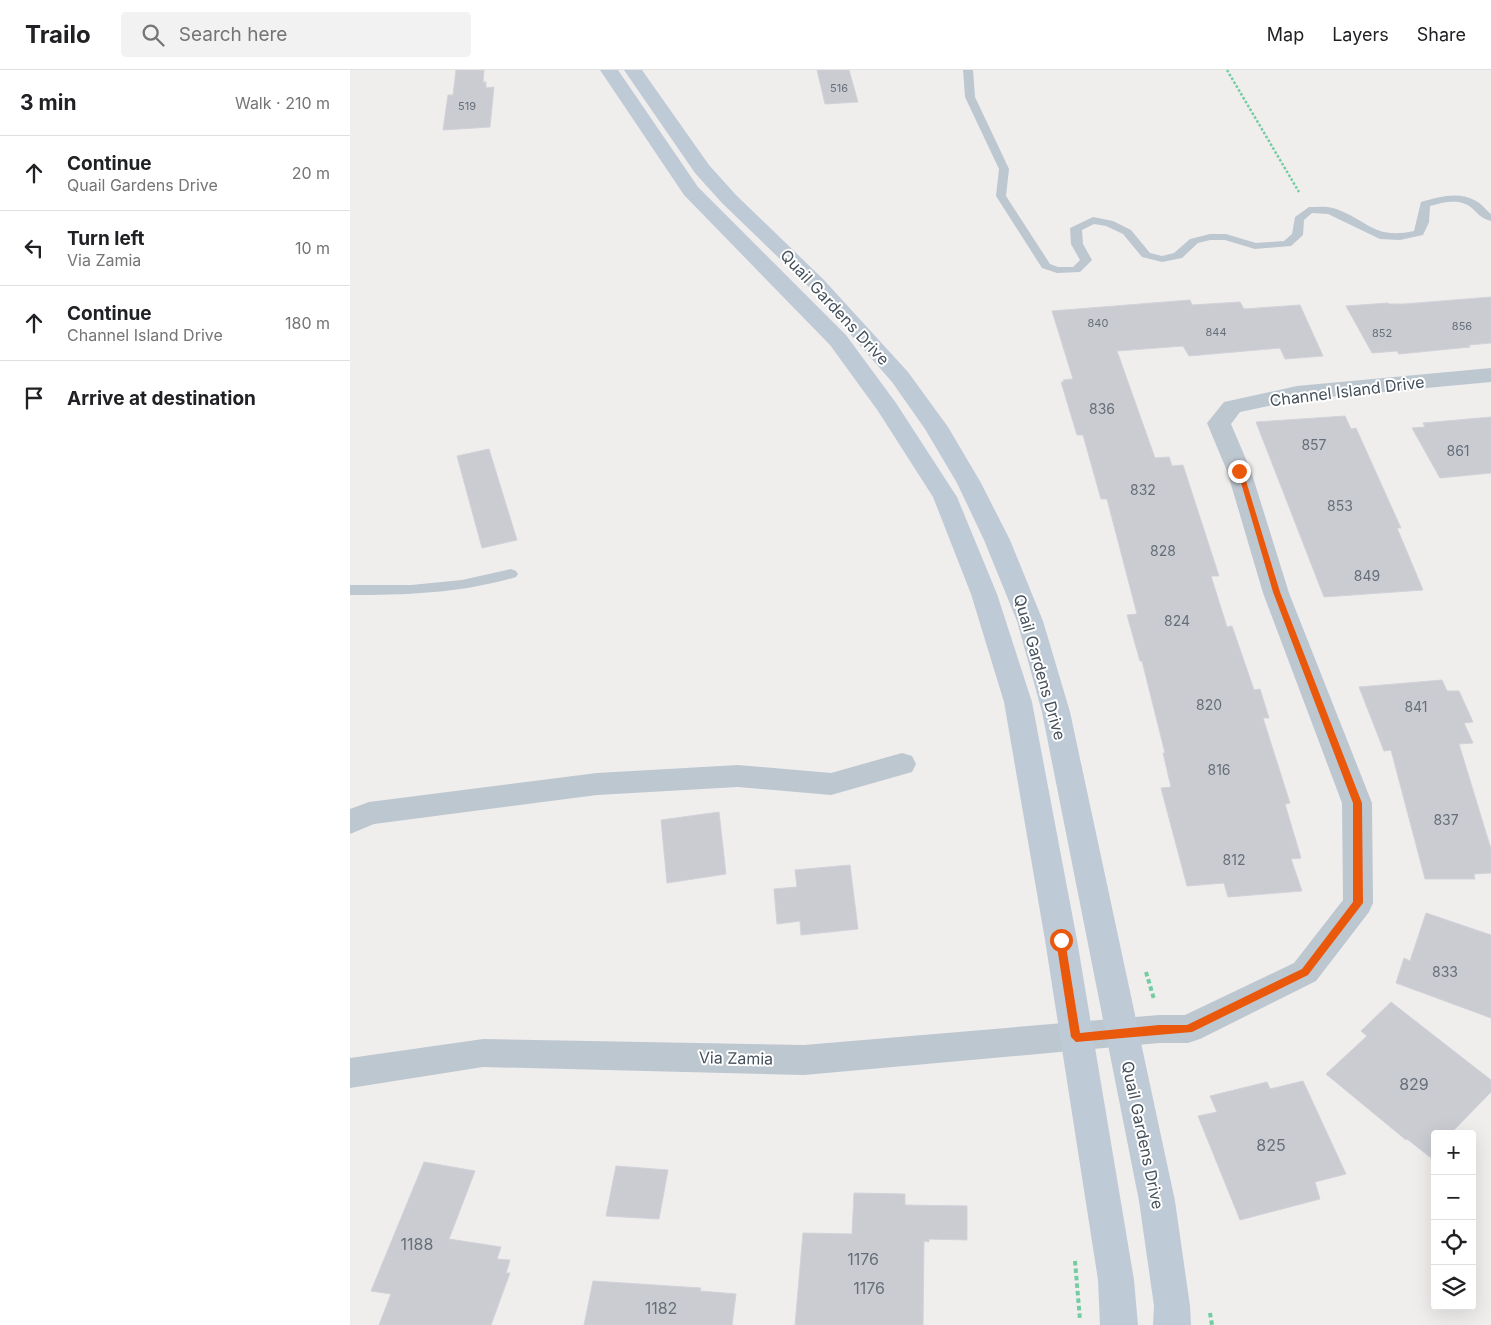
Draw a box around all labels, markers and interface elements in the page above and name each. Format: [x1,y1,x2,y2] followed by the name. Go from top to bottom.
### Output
[121,12,471,57] search box
[25,20,91,49] text: Trailo
[139,21,167,49] icon: search
[179,23,287,46] text: Search here
[1267,24,1304,45] text: Map
[1332,24,1389,45] text: Layers
[1417,24,1466,45] text: Share
[830,81,848,95] house number: 516
[20,90,76,115] text: 3 min
[235,93,330,113] text: Walk · 210 m
[458,99,476,113] house number: 519
[67,152,152,175] text: Continue
[20,159,48,187] icon: ahead
[292,163,330,183] text: 20 m
[67,175,218,195] text: Quail Gardens Drive
[67,227,145,250] text: Turn left
[20,234,48,262] icon: left
[295,238,330,258] text: 10 m
[776,245,894,369] street label: Quail Gardens Drive
[67,250,141,270] text: Via Zamia
[67,302,152,325] text: Continue
[20,309,48,337] icon: ahead
[285,313,330,333] text: 180 m
[1088,316,1108,330] house number: 840
[1452,319,1472,333] house number: 856
[67,325,223,345] text: Channel Island Drive
[1205,325,1227,339] house number: 844
[1372,326,1392,340] house number: 852
[1268,372,1426,410] street label: Channel Island Drive
[20,384,48,412] icon: arrive
[67,387,256,410] text: Arrive at destination
[1089,400,1115,417] house number: 836
[1301,436,1327,453] house number: 857
[1446,442,1470,459] house number: 861
[1228,460,1251,483] route end
[1130,481,1156,498] house number: 832
[1327,497,1353,514] house number: 853
[1150,542,1176,559] house number: 828
[1354,567,1380,584] house number: 849
[1010,592,1070,742] street label: Quail Gardens Drive
[1164,612,1190,629] house number: 824
[1196,696,1222,713] house number: 820
[1404,698,1428,715] house number: 841
[1207,761,1231,778] house number: 816
[1433,811,1459,828] house number: 837
[1223,851,1245,868] house number: 812
[1050,929,1073,952] route start
[1432,963,1458,980] house number: 833
[699,1047,773,1069] street label: Via Zamia
[1118,1059,1168,1211] street label: Quail Gardens Drive
[1399,1074,1429,1094] house number: 829
[1431,1130,1476,1310] map controls
[1431,1130,1476,1175] button: +
[1256,1135,1286,1155] house number: 825
[1431,1175,1476,1220] button: −
[1431,1220,1476,1265] button: locate
[401,1234,433,1254] house number: 1188
[847,1249,879,1269] house number: 1176
[1431,1265,1476,1310] button: layers
[853,1278,885,1298] house number: 1176
[645,1298,677,1318] house number: 1182

